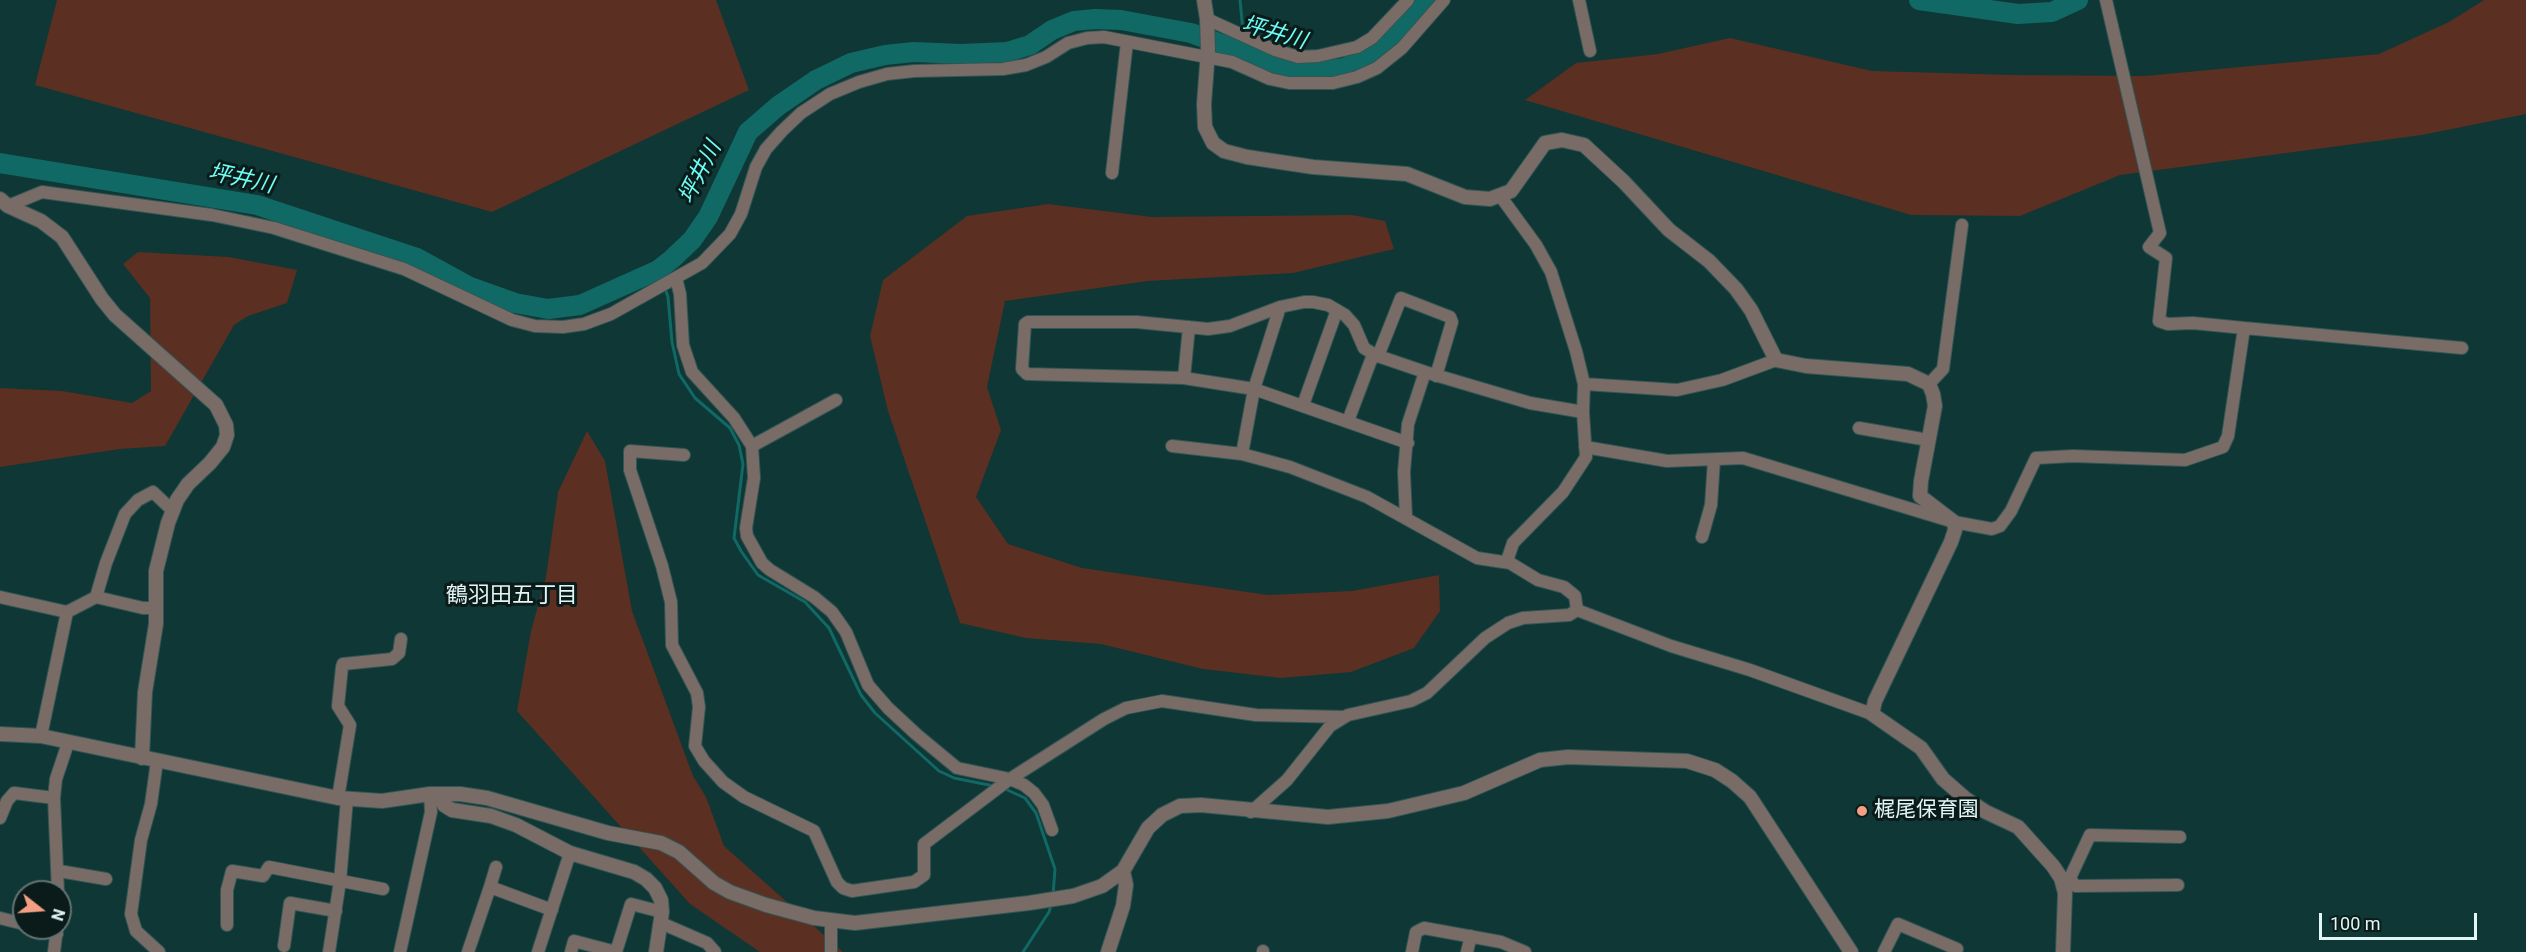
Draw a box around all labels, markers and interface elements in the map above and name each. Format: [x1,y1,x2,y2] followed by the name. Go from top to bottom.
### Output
[1239,12,1309,56] water label: 坪井川
[674,138,728,208] water label: 坪井川
[206,160,276,200] water label: 坪井川
[446,583,578,609] district label: 鶴羽田五丁目
[1874,798,1979,824] place label: 梶尾保育園
[1855,804,1869,818] marker: 梶尾保育園
[12,880,72,940] north arrow
[2322,901,2480,939] scale bar
[47,907,69,923] text: N
[2330,913,2381,934] text: 100 m

